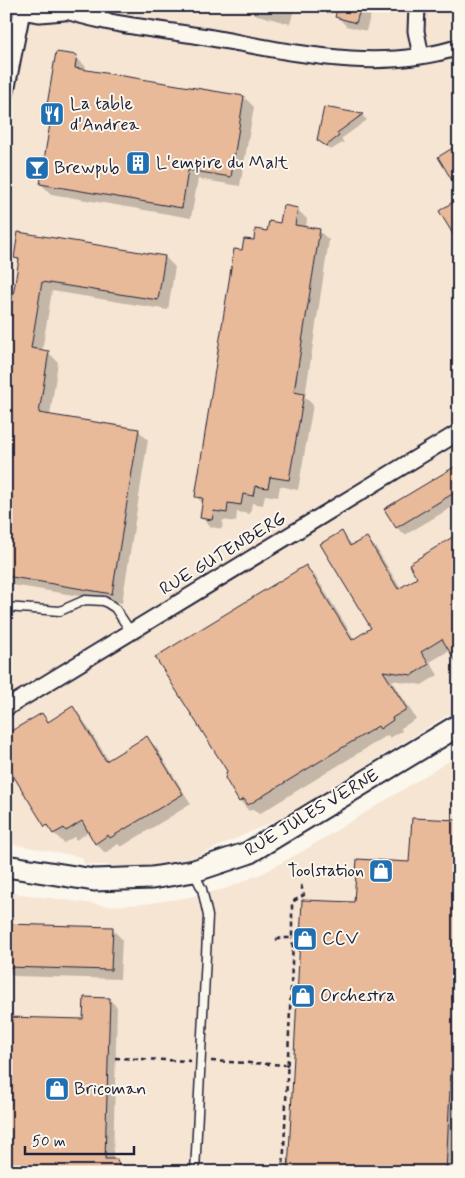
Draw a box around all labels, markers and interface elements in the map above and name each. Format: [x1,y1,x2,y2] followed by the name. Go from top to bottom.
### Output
[70,92,140,137] place label: La table d'Andrea
[39,101,65,127] restaurant icon: La table d'Andrea
[125,150,151,176] building icon: L'empire du Malt
[156,151,289,175] place label: L'empire du Malt
[24,155,50,181] bar icon: Brewpub
[54,156,119,180] place label: Brewpub
[155,507,291,601] street label: RUE GUTENBERG
[240,763,384,863] street label: RUE JULES VERNE
[368,858,394,884] shop icon: Toolstation
[287,859,364,883] place label: Toolstation
[292,926,318,952] shop icon: CCV
[322,927,359,951] place label: CCV
[290,983,316,1009] shop icon: Orchestra
[320,984,396,1008] place label: Orchestra
[44,1076,70,1102] shop icon: Bricoman
[74,1077,147,1101] place label: Bricoman
[25,1123,134,1155] scale bar
[32,1132,66,1152] text: 50 m

